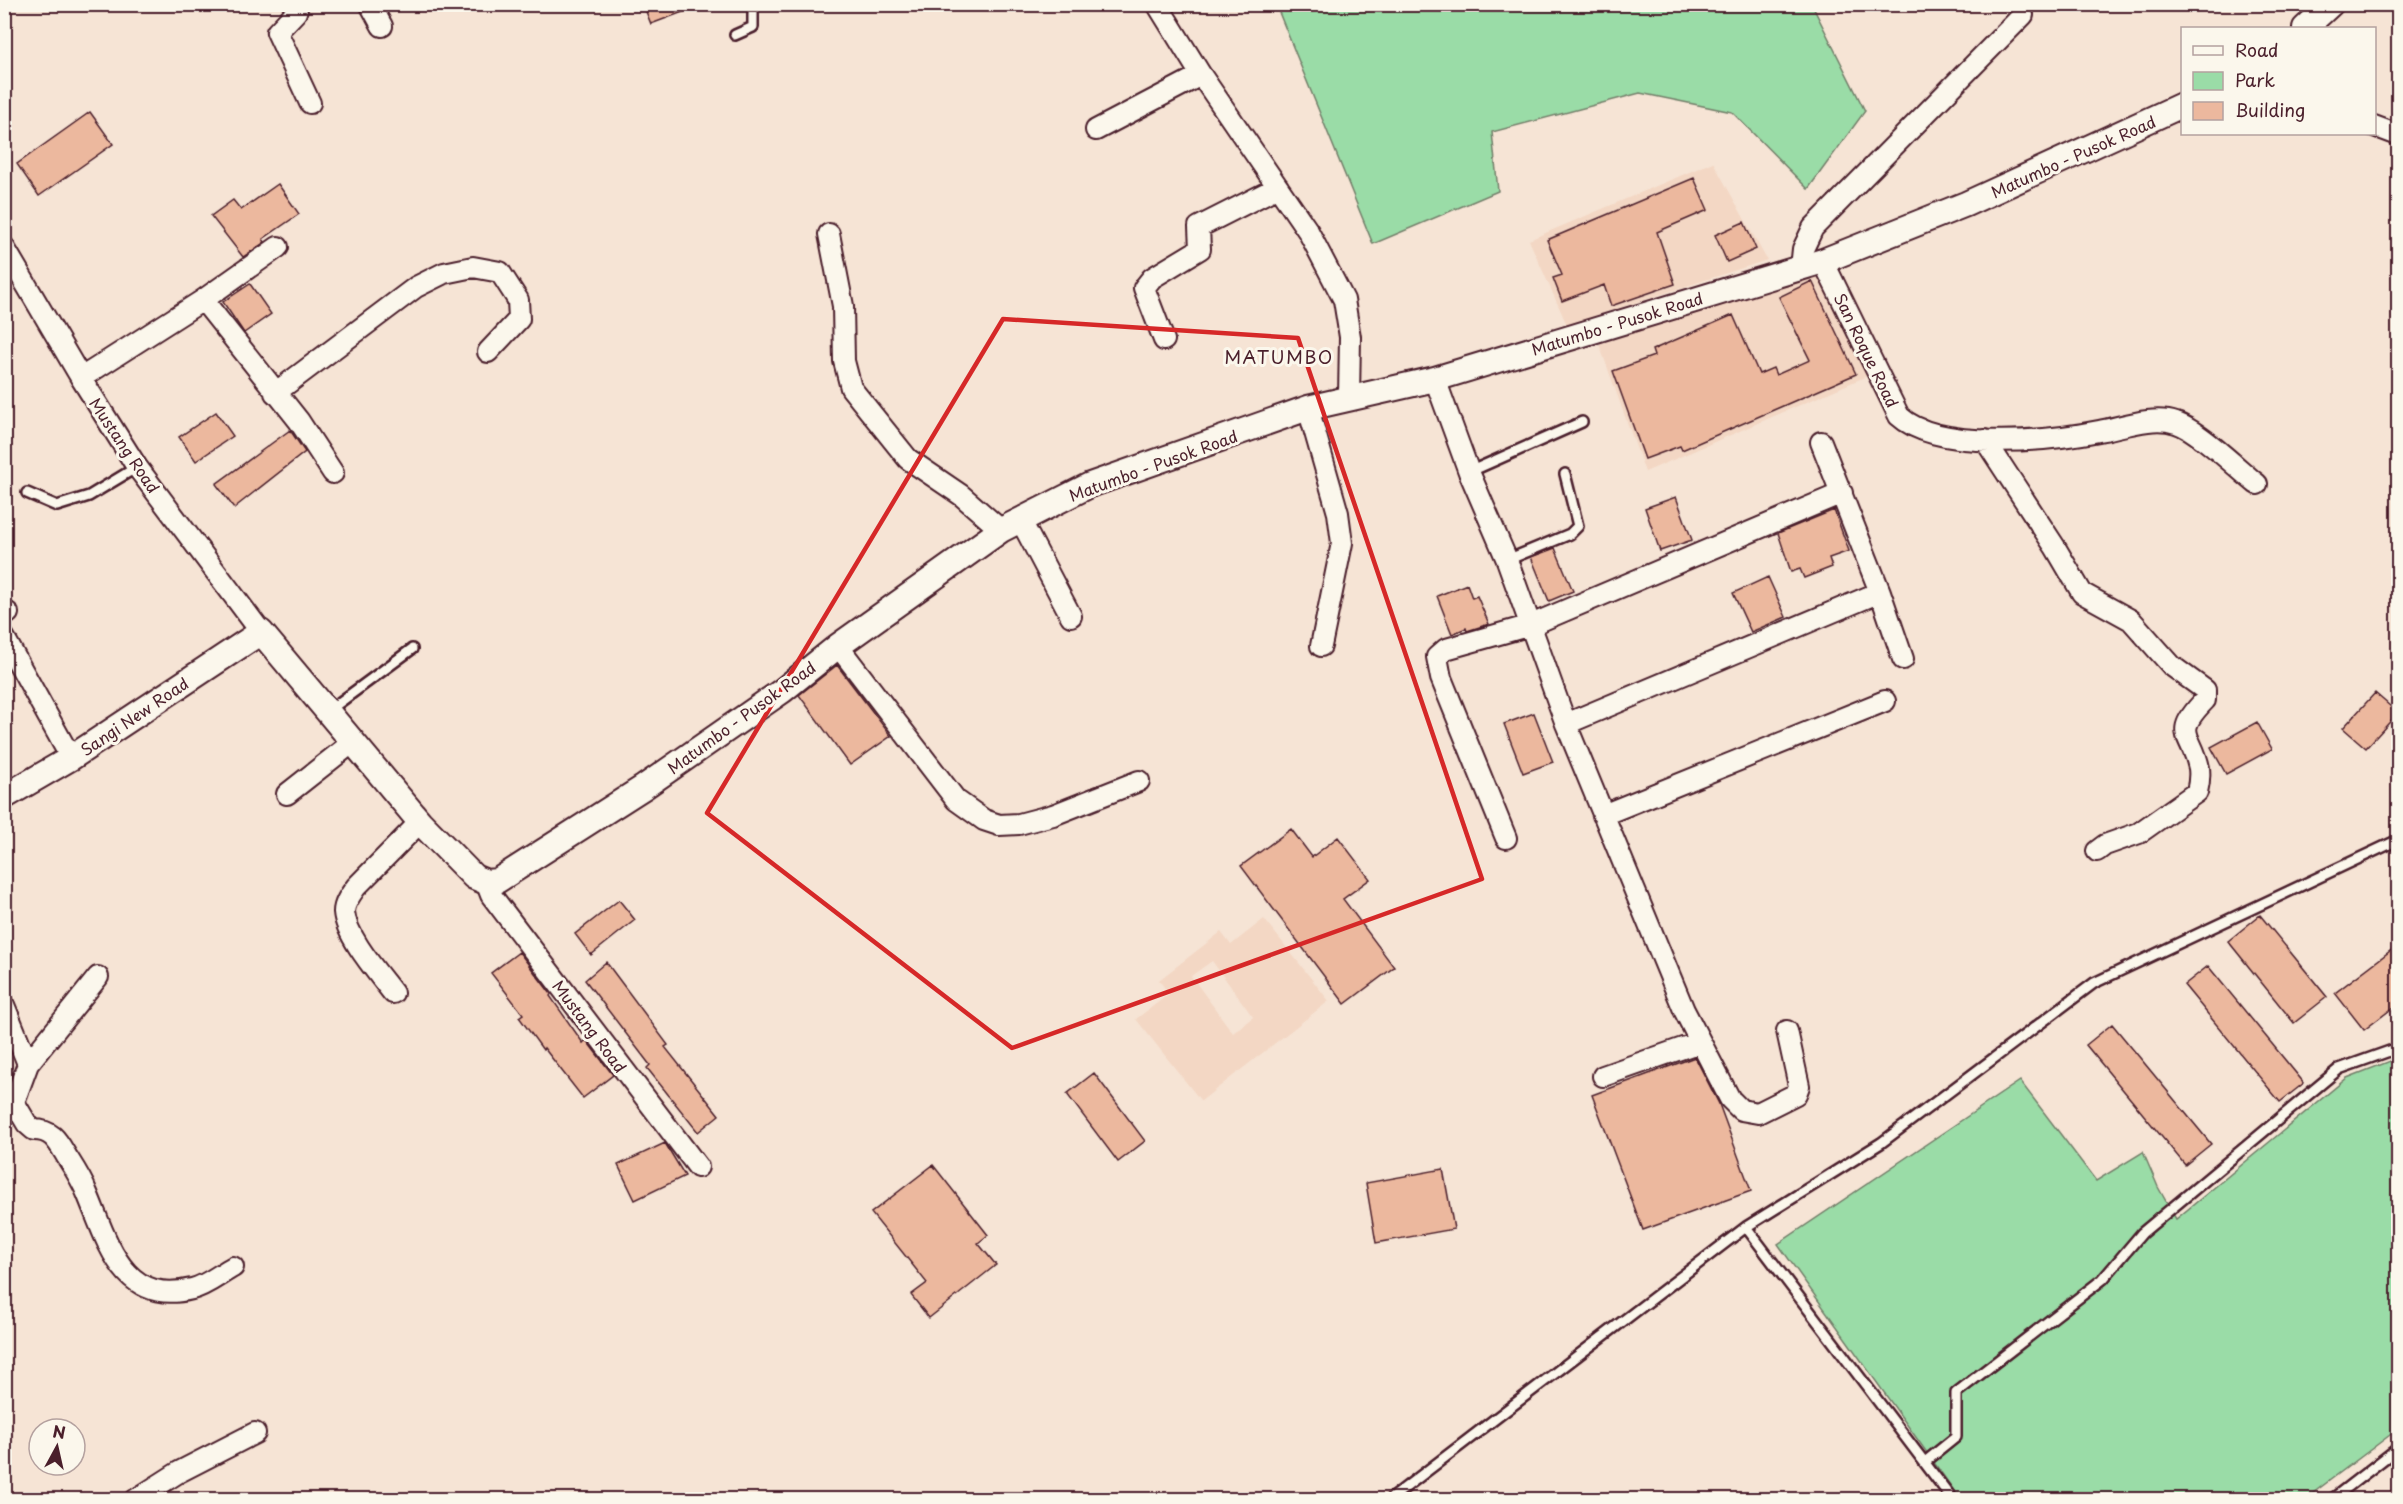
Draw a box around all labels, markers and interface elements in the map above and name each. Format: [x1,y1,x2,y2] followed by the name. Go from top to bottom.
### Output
[2181,27,2376,135] legend
[2235,36,2279,63] text: Road
[2235,66,2275,93] text: Park
[2235,96,2305,123] text: Building
[1987,109,2159,203] street label: Matumbo - Pusok Road
[1528,285,1706,361] street label: Matumbo - Pusok Road
[1829,289,1905,411] street label: San Roque Road
[1224,343,1334,370] district label: MATUMBO
[84,392,166,498] street label: Mustang Road
[1065,423,1241,507] street label: Matumbo - Pusok Road
[662,655,820,779] street label: Matumbo - Pusok Road
[75,671,193,761] street label: Sangi New Road
[547,975,633,1077] street label: Mustang Road
[27,1417,87,1477] north arrow
[51,1418,67,1444] text: N

